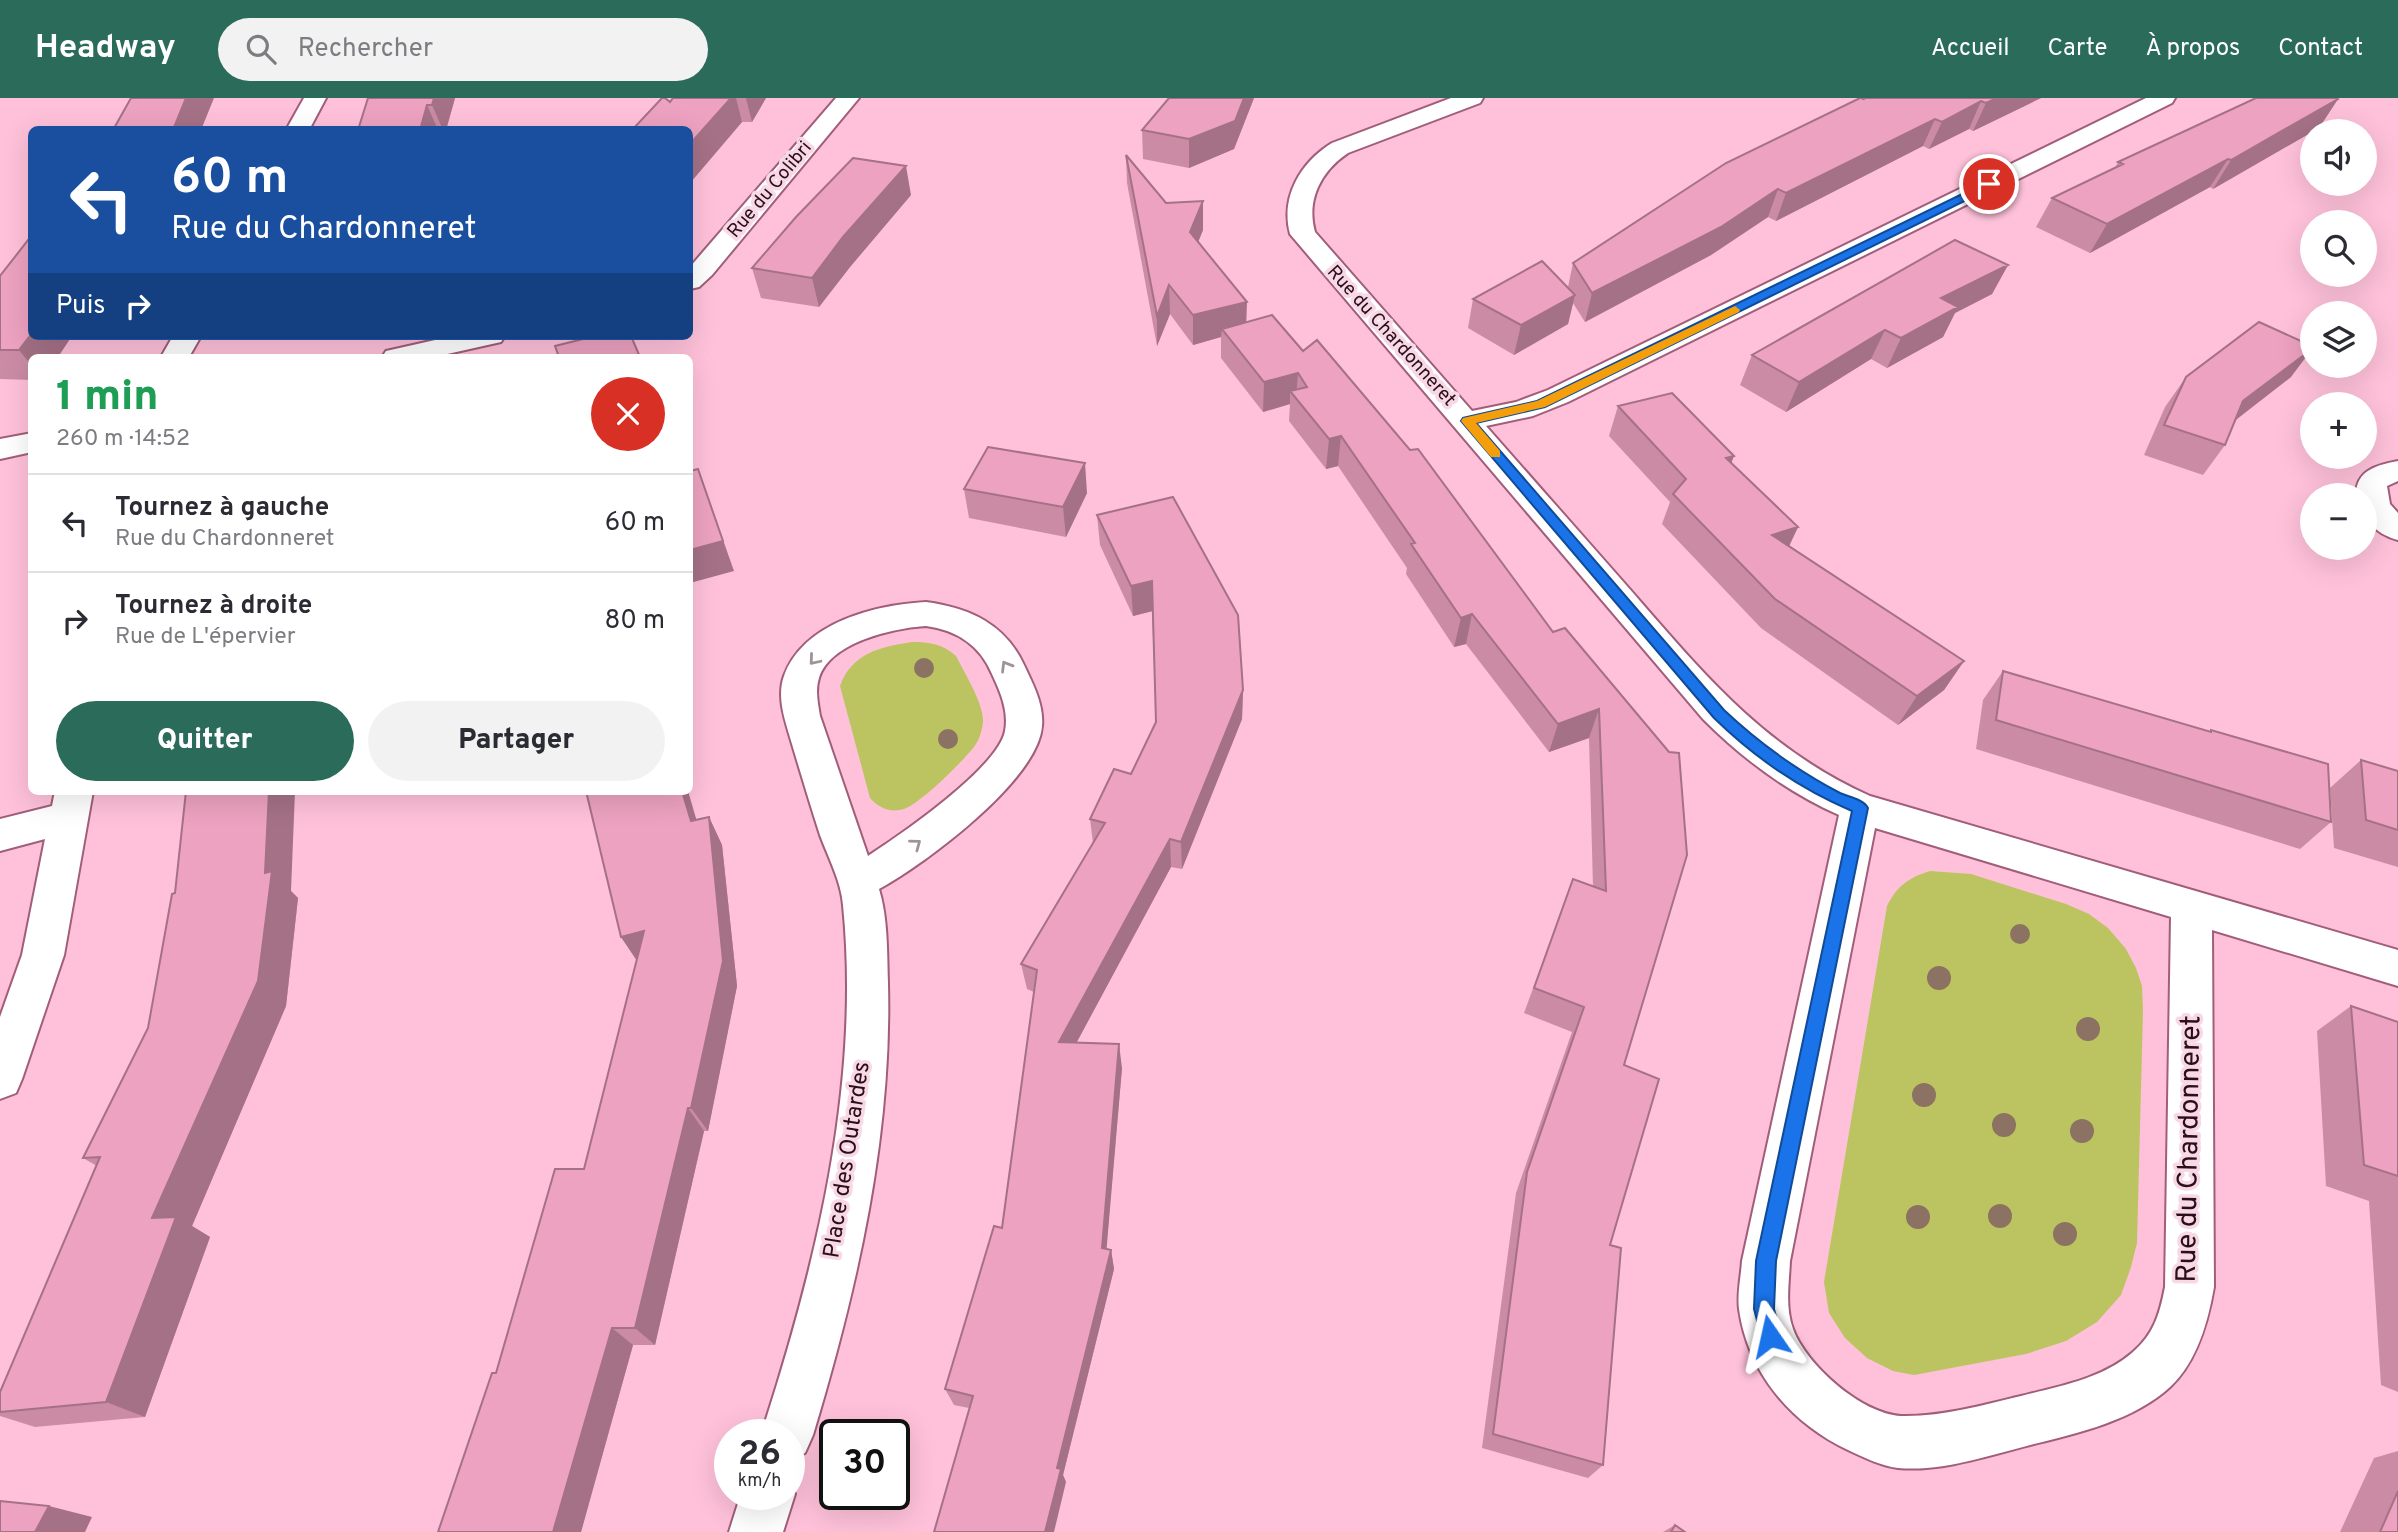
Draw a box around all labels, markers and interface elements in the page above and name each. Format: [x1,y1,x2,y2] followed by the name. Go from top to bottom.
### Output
[218,18,708,81] search box
[35,28,176,70] text: Headway
[242,30,280,68] icon: search
[298,33,433,66] text: Rechercher
[1931,34,2010,64] text: Accueil
[2048,34,2107,64] text: Carte
[2145,34,2240,64] text: À propos
[2278,34,2363,64] text: Contact
[2300,119,2377,560] map controls
[2300,119,2377,196] button: sound
[723,137,817,243] street label: Rue du Colibri
[171,149,289,211] text: 60 m
[56,154,147,245] icon: left
[1959,154,2019,214] pin
[1970,165,2008,203] icon: arrive
[171,210,476,250] text: Rue du Chardonneret
[2300,210,2377,287] button: search
[1321,261,1461,411] street label: Rue du Chardonneret
[119,287,157,325] icon: right
[56,290,105,323] text: Puis
[2300,301,2377,378] button: layers
[56,372,159,425] text: 1 min
[591,377,665,451] button: close
[2300,392,2377,469] button: +
[56,425,190,454] text: 260 m · 14:52
[2300,483,2377,560] button: −
[115,492,329,525] text: Tournez à gauche
[56,504,94,542] icon: left
[605,507,665,540] text: 60 m
[115,525,335,554] text: Rue du Chardonneret
[115,590,312,623] text: Tournez à droite
[56,602,94,640] icon: right
[605,605,665,638] text: 80 m
[115,623,296,652] text: Rue de L'épervier
[810,652,822,665] one-way arrow
[1001,661,1014,674] one-way arrow
[56,701,354,781] button: Quitter
[368,701,665,781] button: Partager
[908,840,921,853] one-way arrow
[2170,1015,2210,1283] street label: Rue du Chardonneret
[818,1060,878,1260] street label: Place des Outardes
[1733,1299,1807,1373] position arrow
[819,1419,910,1510] speed limit sign: 30
[738,1433,781,1477] text: 26
[738,1470,781,1493] text: km/h

